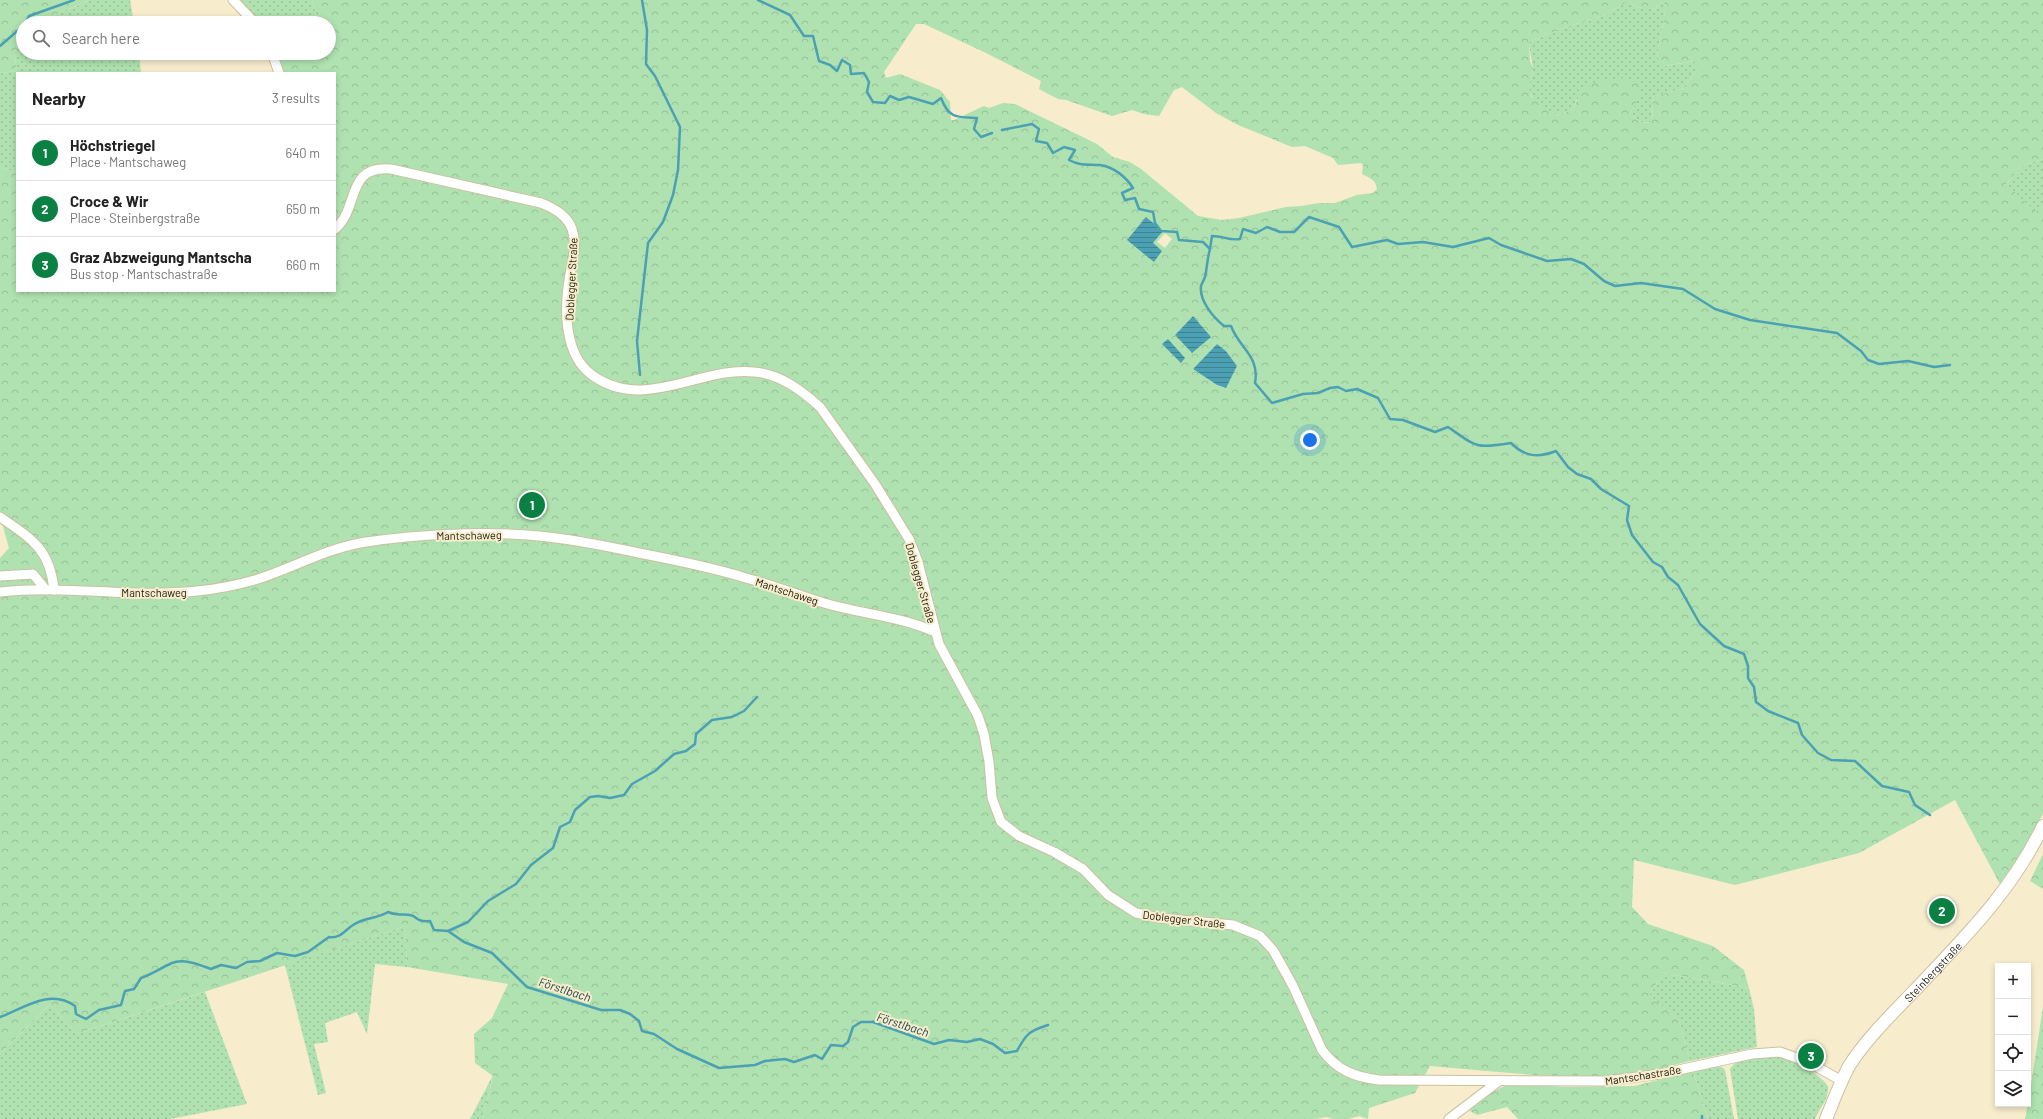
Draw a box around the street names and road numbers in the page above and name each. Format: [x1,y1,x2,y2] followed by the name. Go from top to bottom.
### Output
[562,237,580,321] street label: Doblegger Straße
[436,528,502,542] street label: Mantschaweg
[903,541,939,625] street label: Doblegger Straße
[754,575,820,607] street label: Mantschaweg
[121,586,187,599] street label: Mantschaweg
[1142,907,1226,931] street label: Doblegger Straße
[1901,939,1964,1004] street label: Steinbergstraße
[1604,1063,1682,1087] street label: Mantschastraße

